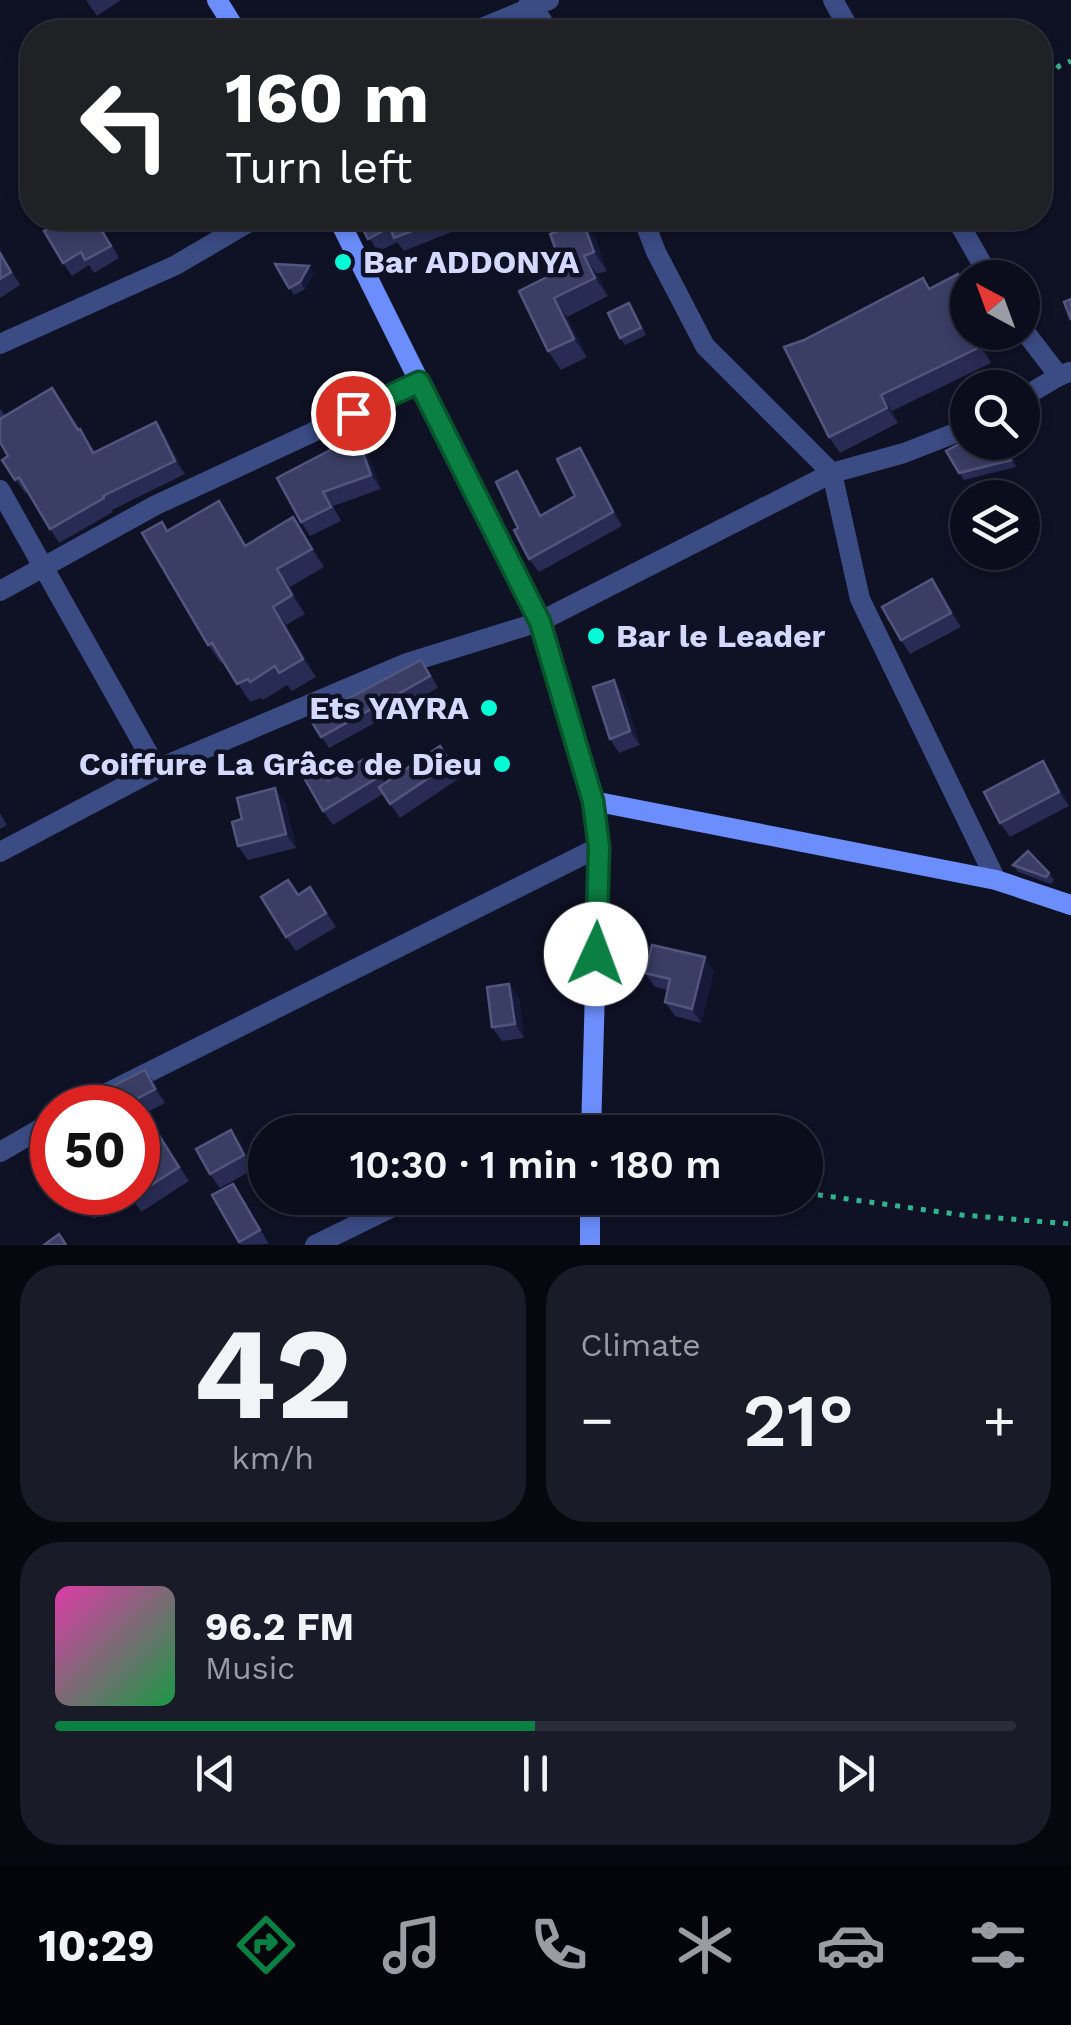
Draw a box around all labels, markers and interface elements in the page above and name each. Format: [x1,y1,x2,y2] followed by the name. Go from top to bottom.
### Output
[225,57,429,139] text: 160 m
[60,60,190,190] icon: left
[225,141,412,194] text: Turn left
[363,243,580,281] place label: Bar ADDONYA
[332,251,354,273] marker: Bar ADDONYA
[950,260,1040,350] north arrow
[950,260,1040,570] map controls
[950,370,1040,460] button: search
[311,371,396,456] pin
[326,386,381,441] icon: arrive
[950,480,1040,570] button: layers
[616,617,826,655] place label: Bar le Leader
[585,625,607,647] marker: Bar le Leader
[309,689,469,727] place label: Ets YAYRA
[478,697,500,719] marker: Ets YAYRA
[79,745,482,783] place label: Coiffure La Grâce de Dieu
[491,753,513,775] marker: Coiffure La Grâce de Dieu
[544,902,648,1006] position arrow
[30,1085,160,1215] speed limit sign: 50
[350,1143,721,1187] text: 10:30 · 1 min · 180 m
[193,1297,353,1450] text: 42
[581,1326,701,1364] text: Climate
[742,1376,854,1464] text: 21°
[581,1388,614,1452] text: −
[983,1388,1016,1452] text: +
[232,1439,314,1477] text: km/h
[205,1605,354,1649] text: 96.2 FM
[205,1649,295,1687] text: Music
[188,1746,243,1801] icon: previous
[508,1746,563,1801] icon: pause
[828,1746,883,1801] icon: next
[231,1910,301,1980] icon: directions
[377,1910,447,1980] icon: music
[524,1910,594,1980] icon: phone
[670,1910,740,1980] icon: climate
[816,1910,886,1980] icon: car
[963,1910,1033,1980] icon: filters
[38,1919,155,1972] text: 10:29

